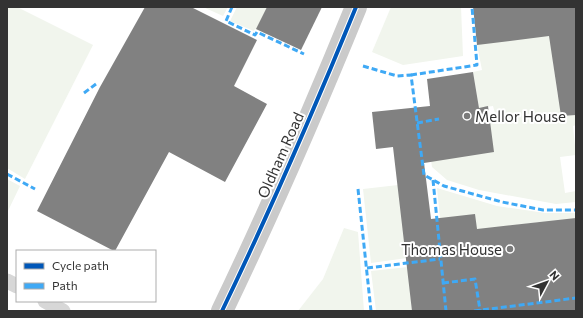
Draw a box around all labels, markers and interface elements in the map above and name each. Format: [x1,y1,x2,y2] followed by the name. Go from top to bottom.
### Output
[475,107,566,125] place label: Mellor House
[253,109,307,201] street label: Oldham Road
[462,111,472,121] marker: Mellor House
[401,240,502,258] place label: Thomas House
[505,244,515,254] marker: Thomas House
[16,250,156,302] legend
[52,258,109,272] text: Cycle path
[527,262,567,302] north arrow
[547,268,563,282] text: N
[52,278,78,292] text: Path

